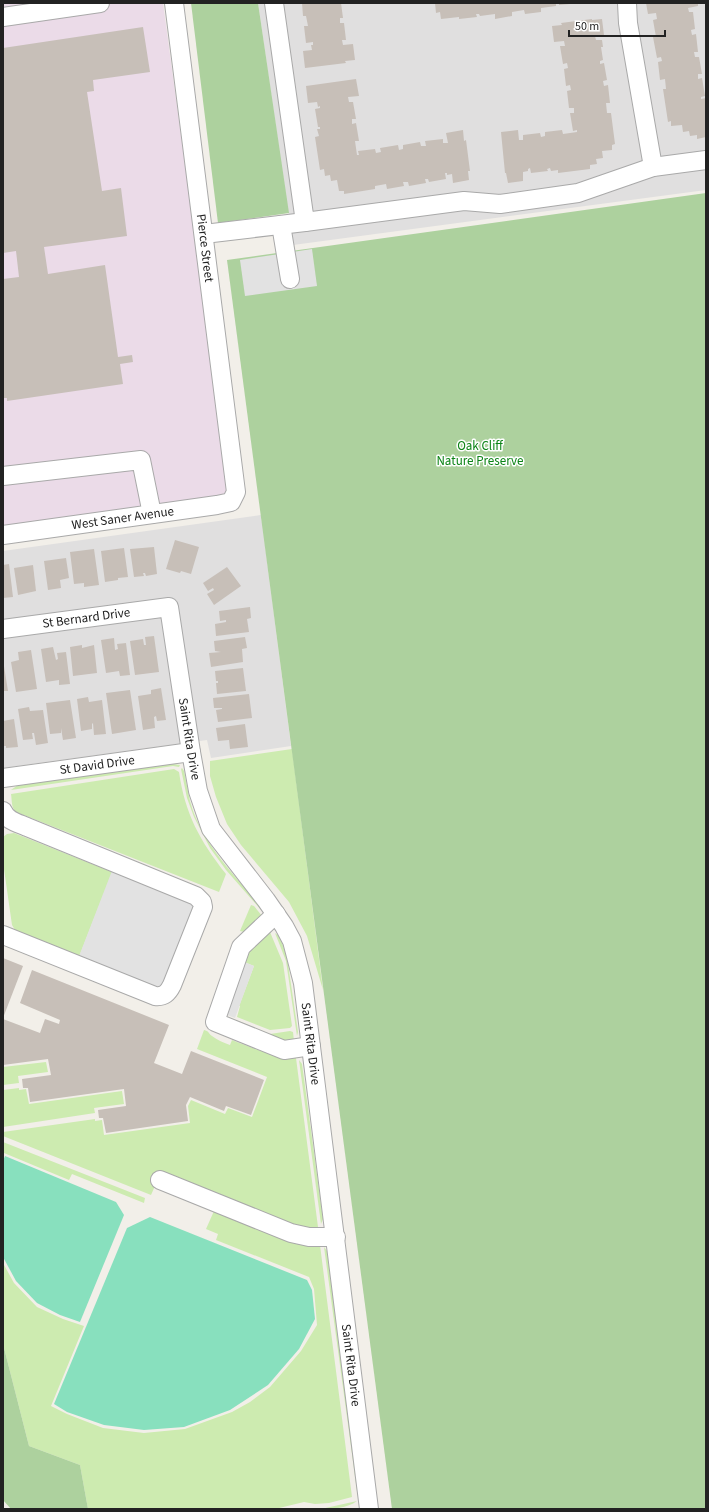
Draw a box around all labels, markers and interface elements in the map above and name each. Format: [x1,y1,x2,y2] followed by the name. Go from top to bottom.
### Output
[569,12,665,38] scale bar
[575,18,599,35] text: 50 m
[192,213,218,284] street label: Pierce Street
[436,437,524,470] park label: Oak Cliff Nature Preserve
[70,502,175,534] street label: West Saner Avenue
[41,603,131,633] street label: St Bernard Drive
[174,697,205,782] street label: Saint Rita Drive
[58,751,136,779] street label: St David Drive
[297,1001,325,1086] street label: Saint Rita Drive
[337,1323,365,1408] street label: Saint Rita Drive

